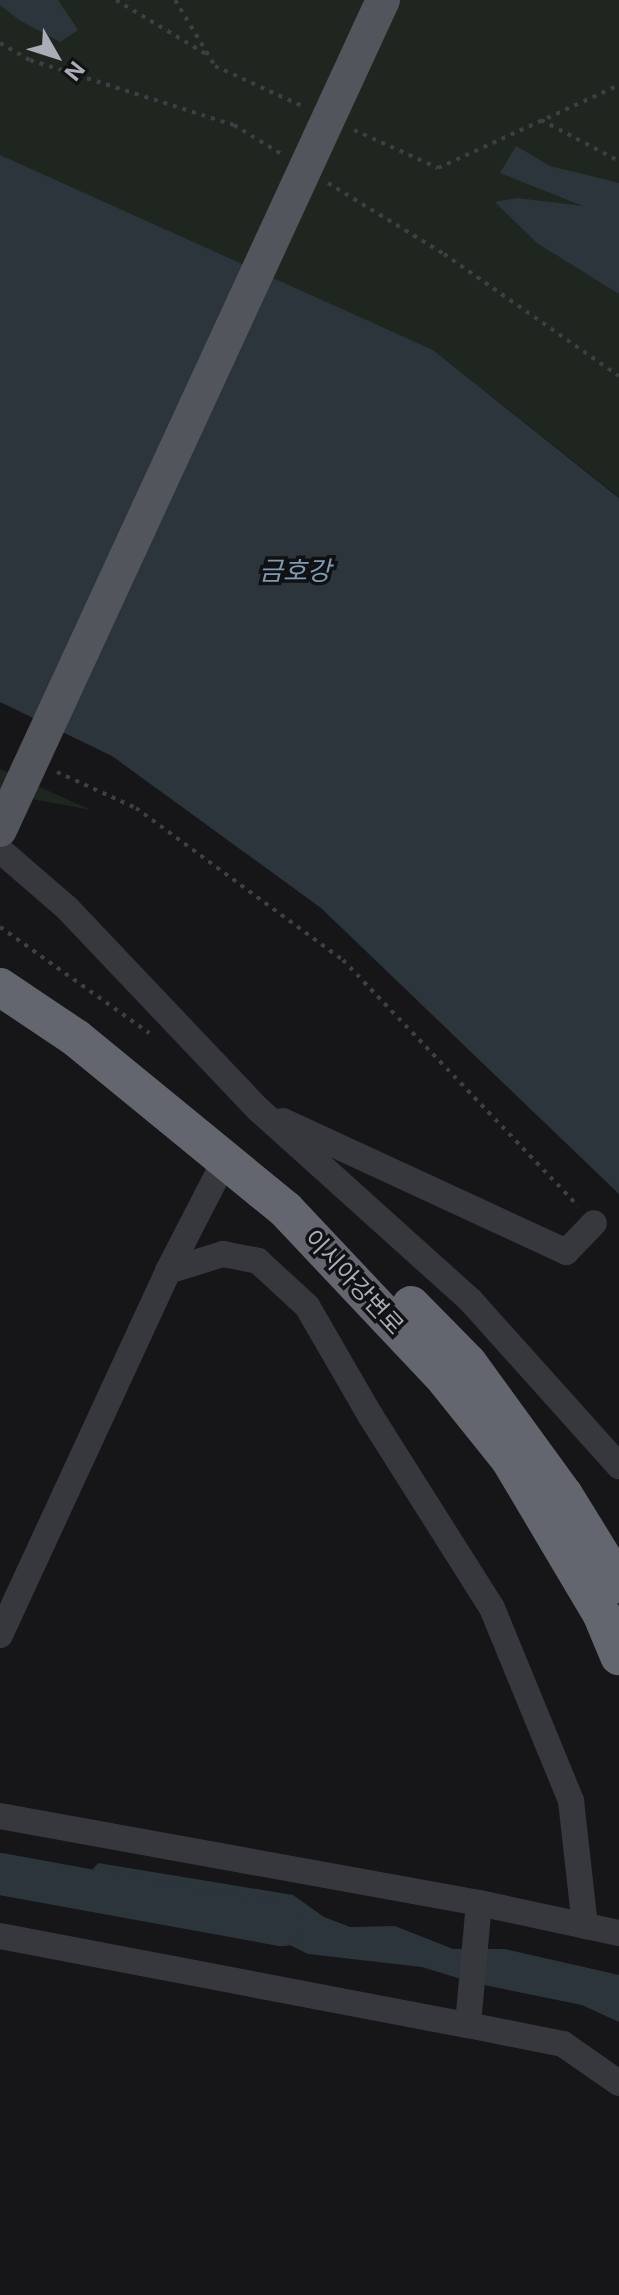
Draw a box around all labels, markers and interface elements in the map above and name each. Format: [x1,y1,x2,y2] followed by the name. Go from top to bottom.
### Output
[16,16,96,96] north arrow
[59,56,90,86] text: N
[259,555,331,587] water label: 금호강
[298,1224,410,1340] street label: 이시아강변로

